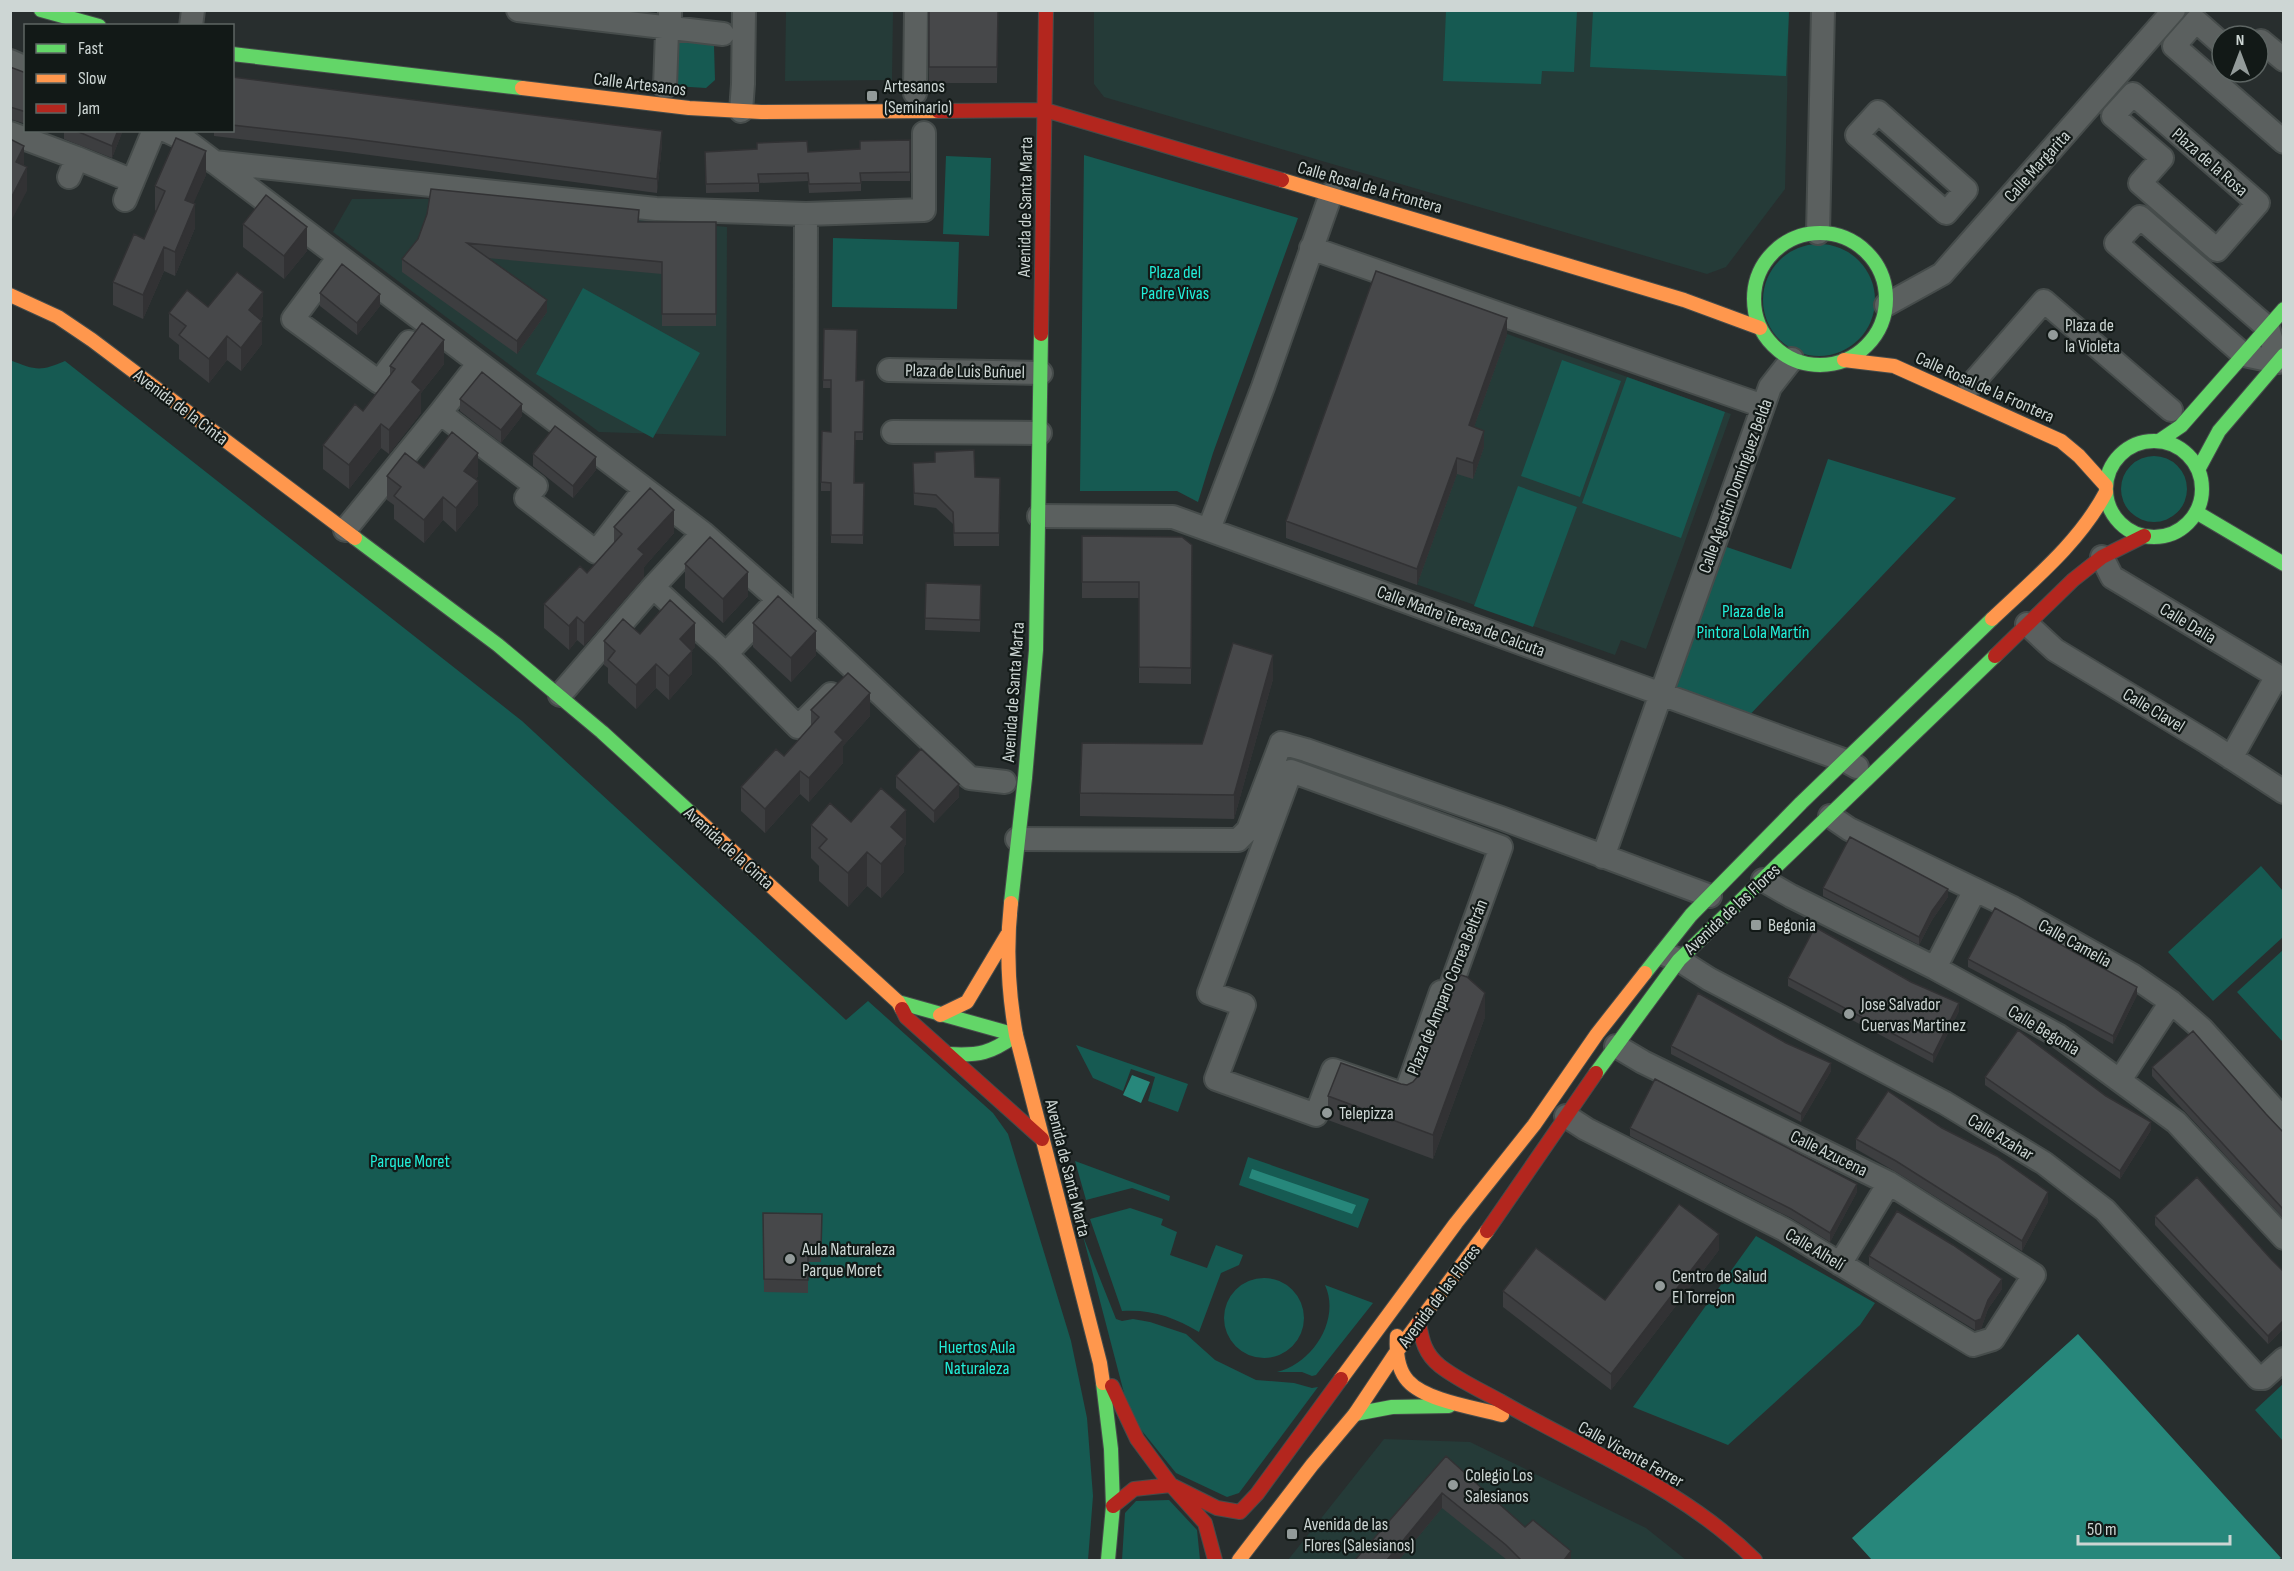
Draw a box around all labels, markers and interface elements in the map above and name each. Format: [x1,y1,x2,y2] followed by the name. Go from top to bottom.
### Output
[24,24,234,132] legend
[2210,24,2270,84] north arrow
[2236,31,2244,50] text: N
[78,38,104,59] text: Fast
[78,68,107,89] text: Slow
[592,68,687,101] street label: Calle Artesanos
[883,76,952,118] place label: Artesanos (Seminario)
[865,89,879,103] marker: Artesanos (Seminario)
[77,98,100,119] text: Jam
[2167,124,2252,201] street label: Plaza de la Rosa
[2000,126,2075,206] street label: Calle Margarita
[1014,137,1037,278] street label: Avenida de Santa Marta
[1295,157,1445,218] street label: Calle Rosal de la Frontera
[1141,262,1209,304] park label: Plaza del Padre Vivas
[2065,315,2120,357] place label: Plaza de la Violeta
[2046,328,2060,342] marker: Plaza de la Violeta
[1912,347,2057,427] street label: Calle Rosal de la Frontera
[905,360,1025,383] street label: Plaza de Luis Buñuel
[129,364,232,450] street label: Avenida de la Cinta
[1694,396,1777,576] street label: Calle Agustín Domínguez Belda
[1374,581,1548,662] street label: Calle Madre Teresa de Calcuta
[2156,599,2220,648] street label: Calle Dalia
[1697,601,1809,643] park label: Plaza de la Pintora Lola Martín
[998,621,1029,764] street label: Avenida de Santa Marta
[2119,684,2188,737] street label: Calle Clavel
[679,802,778,894] street label: Avenida de la Cinta
[1679,860,1785,960] street label: Avenida de las Flores
[1403,896,1492,1078] street label: Plaza de Amparo Correa Beltrán
[1768,915,1816,936] place label: Begonia
[2035,915,2115,972] street label: Calle Camelia
[1749,918,1763,932] marker: Begonia
[1860,994,1966,1036] place label: Jose Salvador Cuervas Martinez
[2004,1001,2083,1060] street label: Calle Begonia
[1842,1007,1856,1021] marker: Jose Salvador Cuervas Martinez
[1040,1096,1095,1239] street label: Avenida de Santa Marta
[1339,1103,1394,1124] place label: Telepizza
[1320,1106,1334,1120] marker: Telepizza
[1964,1110,2038,1165] street label: Calle Azahar
[1787,1126,1871,1181] street label: Calle Azucena
[370,1151,451,1172] park label: Parque Moret
[1781,1224,1849,1276] street label: Calle Alhelí
[801,1239,895,1281] place label: Aula Naturaleza Parque Moret
[1393,1241,1485,1353] street label: Avenida de las Flores
[783,1252,797,1266] marker: Aula Naturaleza Parque Moret
[1672,1266,1767,1308] place label: Centro de Salud El Torrejon
[1653,1279,1667,1293] marker: Centro de Salud El Torrejon
[939,1337,1016,1379] park label: Huertos Aula Naturaleza
[1574,1417,1687,1492] street label: Calle Vicente Ferrer
[1465,1465,1533,1507] place label: Colegio Los Salesianos
[1446,1478,1460,1492] marker: Colegio Los Salesianos
[2078,1508,2230,1546] scale bar
[1303,1514,1414,1556] place label: Avenida de las Flores (Salesianos)
[2087,1519,2117,1540] text: 50 m
[1285,1527,1299,1541] marker: Avenida de las Flores (Salesianos)

